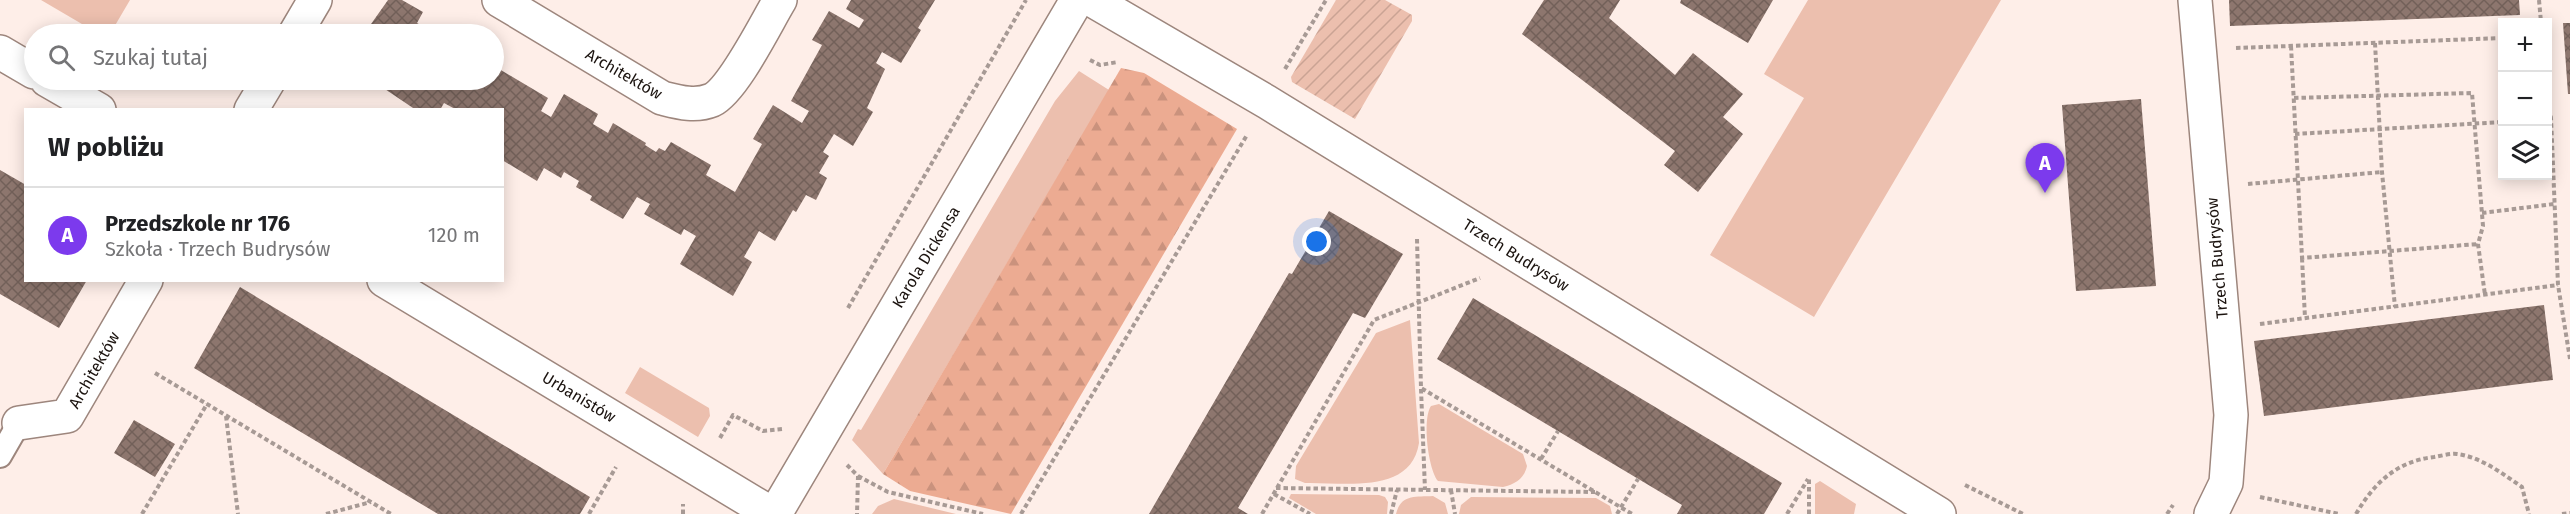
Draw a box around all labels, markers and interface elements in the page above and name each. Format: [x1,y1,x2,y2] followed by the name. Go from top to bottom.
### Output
[2498,18,2552,180] map controls
[2498,18,2552,72] button: +
[24,24,504,90] search box
[45,41,78,74] icon: search
[93,44,208,71] text: Szukaj tutaj
[582,44,666,104] street label: Architektów
[2498,72,2552,126] button: −
[2498,126,2552,180] button: layers
[48,132,164,163] text: W pobliżu
[2026,144,2064,193] pin: A
[2202,196,2232,319] street label: Trzech Budrysów
[888,203,964,311] street label: Karola Dickensa
[105,210,290,237] text: Przedszkole nr 176
[1459,215,1573,296] street label: Trzech Budrysów
[62,223,73,247] text: A
[428,223,480,247] text: 120 m
[1302,227,1331,256] your location
[105,237,330,261] text: Szkoła · Trzech Budrysów
[64,328,124,412] street label: Architektów
[539,368,620,427] street label: Urbanistów

